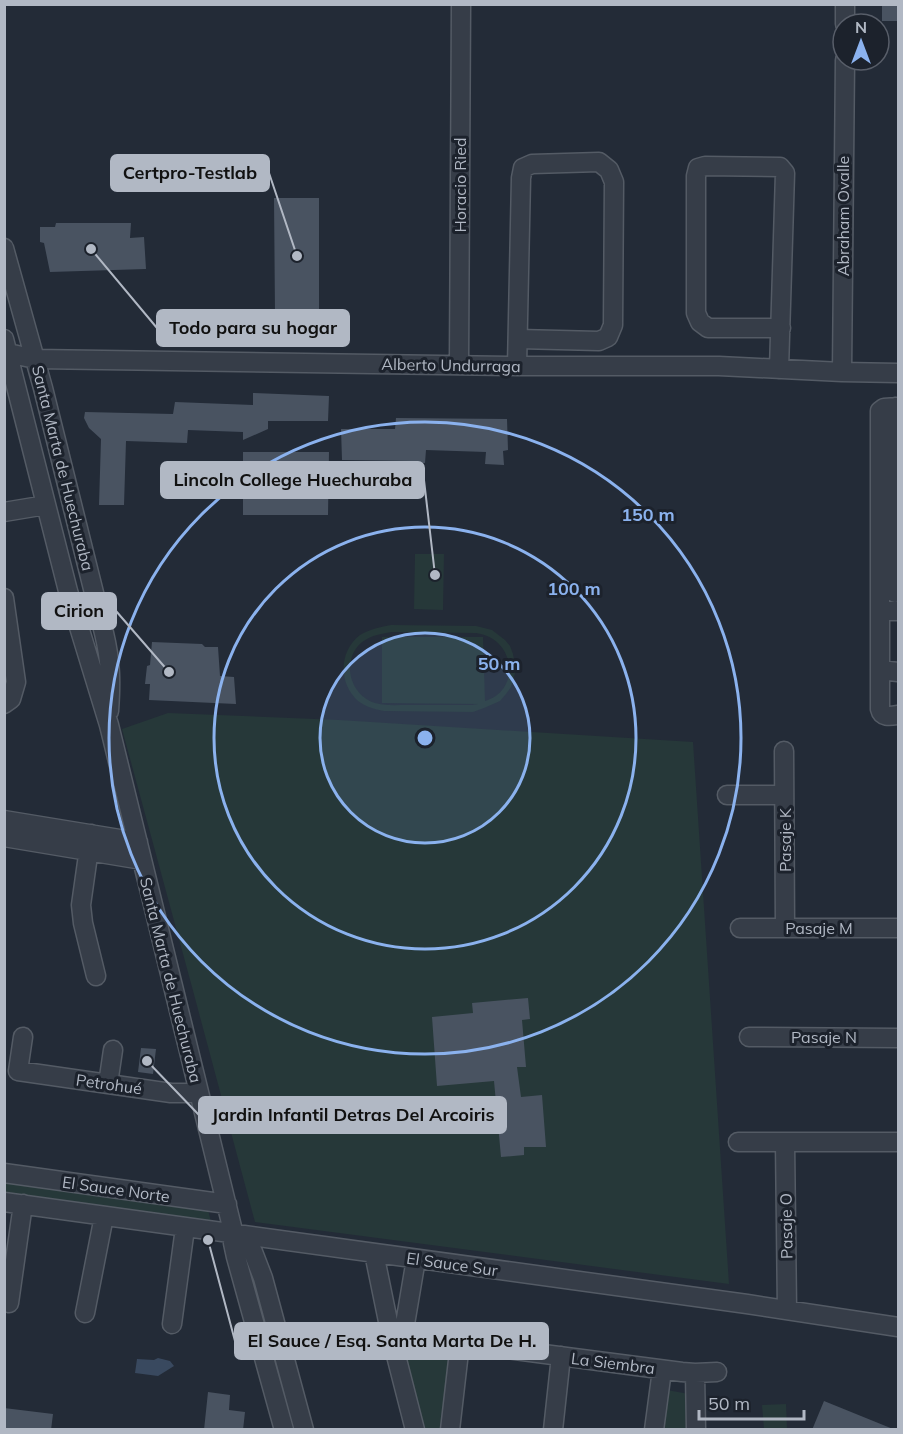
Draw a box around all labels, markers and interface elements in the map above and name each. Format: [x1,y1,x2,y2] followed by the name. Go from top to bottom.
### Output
[831,12,891,72] north arrow
[855,17,867,37] text: N
[450,138,470,232] street label: Horacio Ried
[111,155,269,191] callout: Certpro-Testlab
[833,156,853,276] street label: Abraham Ovalle
[123,161,257,184] text: Certpro-Testlab
[157,310,349,346] callout: Todo para su hogar
[169,316,338,339] text: Todo para su hogar
[381,354,521,376] street label: Alberto Undurraga
[28,363,98,573] street label: Santa Marta de Huechuraba
[161,462,424,498] callout: Lincoln College Huechuraba
[174,468,412,491] text: Lincoln College Huechuraba
[621,503,675,526] text: 150 m
[547,577,601,600] text: 100 m
[42,593,116,629] callout: Cirion
[54,599,104,622] text: Cirion
[478,652,520,675] text: 50 m
[415,728,435,748] centre of rings
[775,807,795,872] street label: Pasaje K
[136,875,206,1085] street label: Santa Marta de Huechuraba
[785,918,853,938] street label: Pasaje M
[791,1027,857,1047] street label: Pasaje N
[75,1069,143,1099] street label: Petrohué
[199,1097,506,1133] callout: Jardin Infantil Detras Del Arcoiris
[211,1103,495,1126] text: Jardin Infantil Detras Del Arcoiris
[61,1172,171,1206] street label: El Sauce Norte
[775,1193,797,1259] street label: Pasaje O
[405,1248,499,1280] street label: El Sauce Sur
[235,1323,548,1359] callout: El Sauce / Esq. Santa Marta De H.
[247,1329,537,1352] text: El Sauce / Esq. Santa Marta De H.
[570,1348,656,1378] street label: La Siembra
[699,1383,804,1421] scale bar
[708,1392,750,1415] text: 50 m

